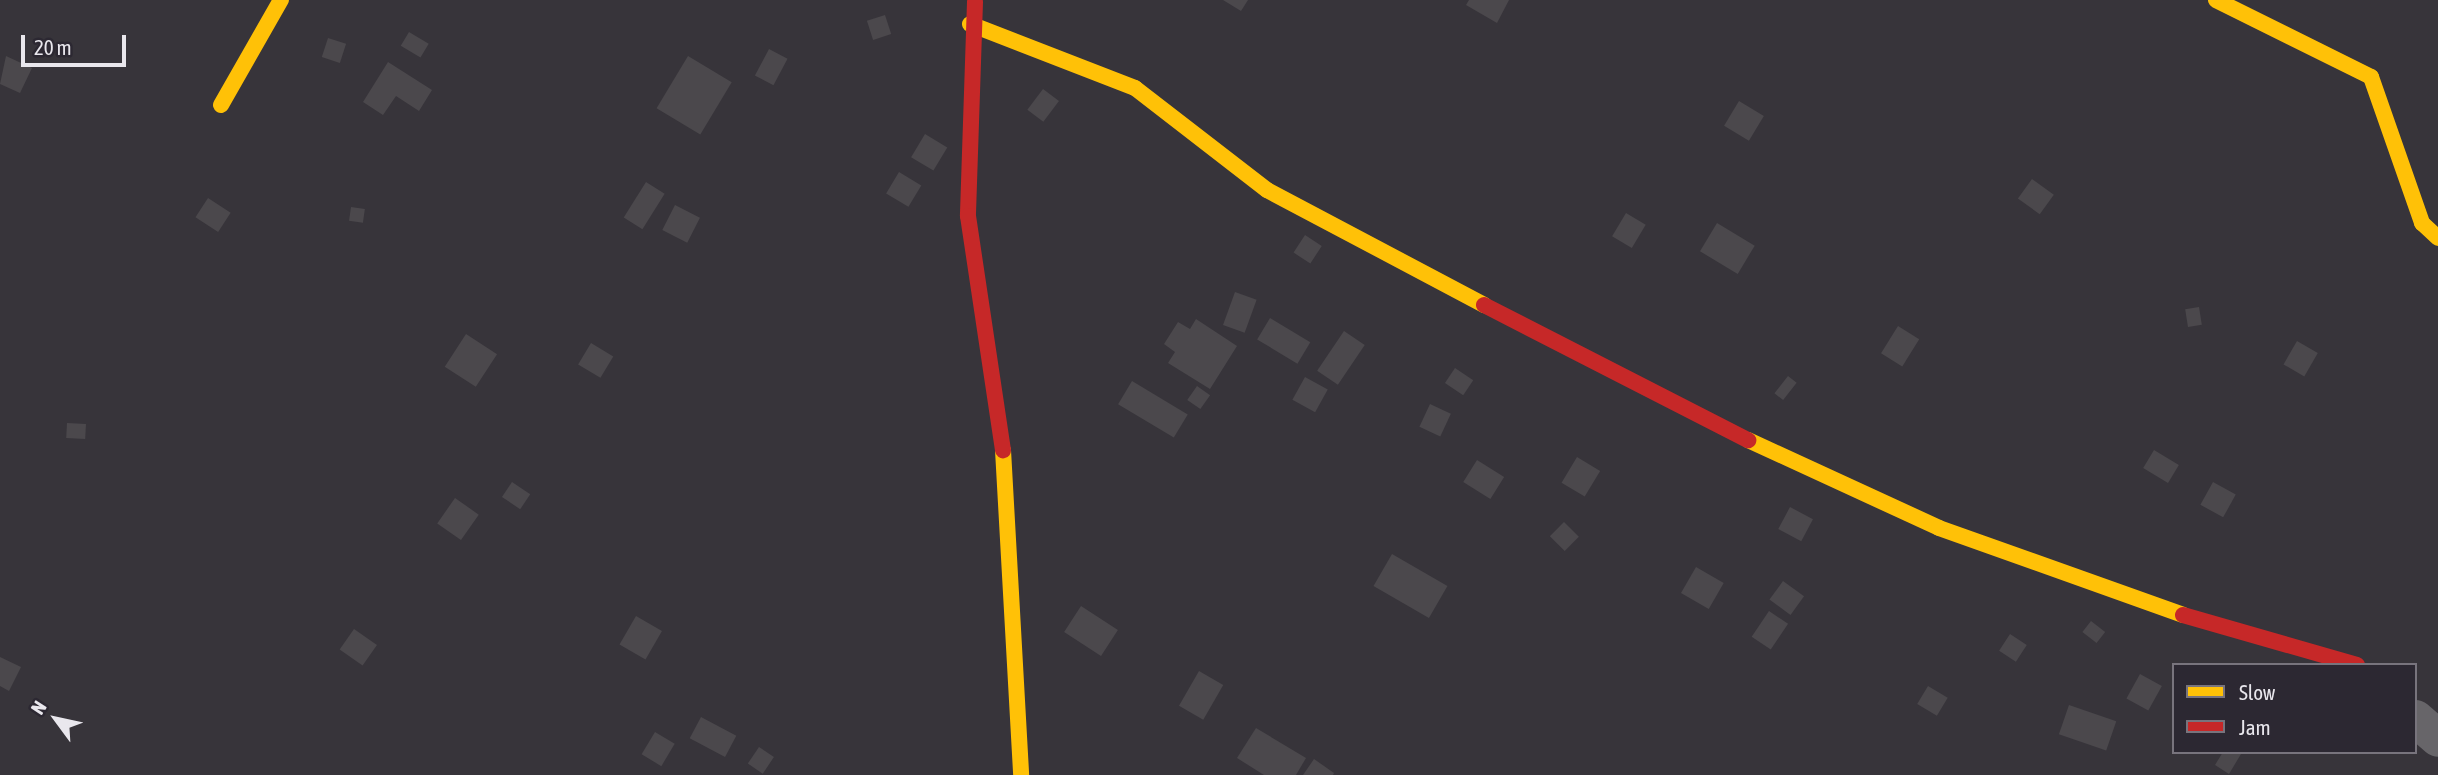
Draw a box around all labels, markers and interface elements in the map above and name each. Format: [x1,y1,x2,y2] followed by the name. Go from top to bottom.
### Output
[24,21,130,65] scale bar
[34,35,72,59] text: 20 m
[2172,663,2417,754] legend
[2239,680,2275,704] text: Slow
[21,684,91,754] north arrow
[26,697,51,718] text: N
[2239,715,2271,739] text: Jam

